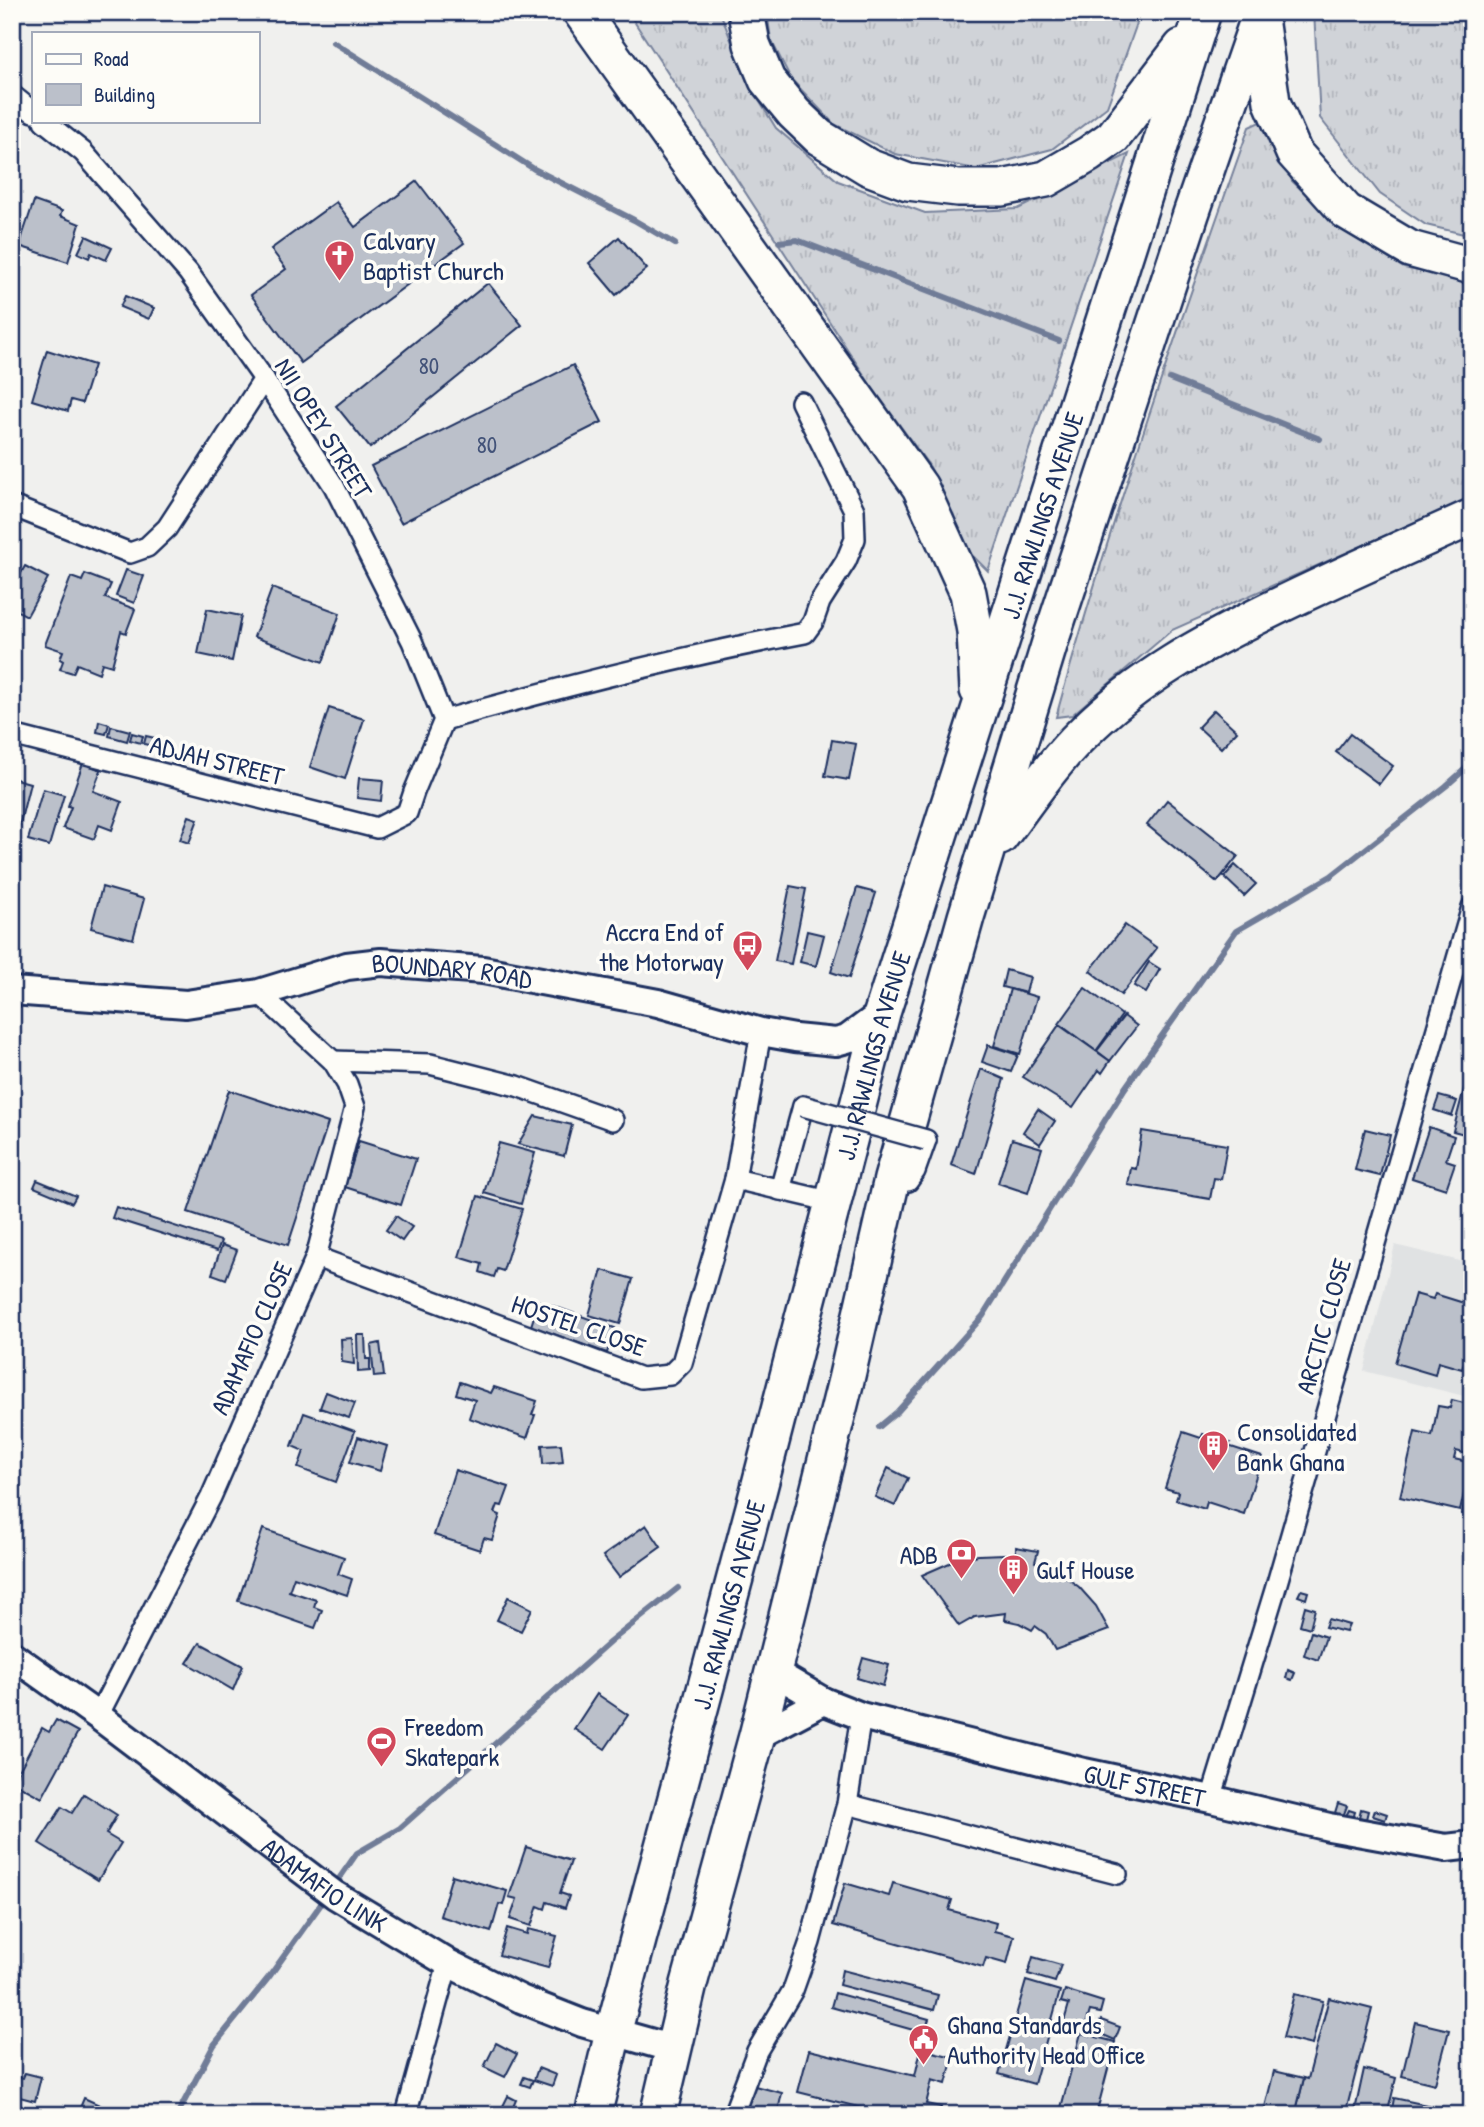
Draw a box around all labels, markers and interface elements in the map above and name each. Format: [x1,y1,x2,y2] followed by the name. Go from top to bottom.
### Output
[32,32,259,122] legend
[94,44,128,73] text: Road
[94,80,155,109] text: Building
[363,223,504,288] place label: Calvary Baptist Church
[323,238,357,282] church icon: Calvary Baptist Church
[419,350,439,381] house number: 80
[267,351,381,505] street label: NII OPEY STREET
[992,407,1091,623] street label: J.J. RAWLINGS AVENUE
[477,429,497,460] house number: 80
[147,727,288,794] street label: ADJAH STREET
[599,914,725,979] place label: Accra End of the Motorway
[730,929,764,973] bus stop icon: Accra End of the Motorway
[370,944,536,997] street label: BOUNDARY ROAD
[827,946,918,1164] street label: J.J. RAWLINGS AVENUE
[1287,1254,1359,1398] street label: ARCTIC CLOSE
[202,1256,301,1420] street label: ADAMAFIO CLOSE
[507,1286,651,1364] street label: HOSTEL CLOSE
[1237,1414,1356,1479] place label: Consolidated Bank Ghana
[1197,1429,1231,1473] building icon: Consolidated Bank Ghana
[683,1495,773,1713] street label: J.J. RAWLINGS AVENUE
[900,1537,938,1572] place label: ADB
[944,1537,978,1581] bank icon: ADB
[996,1552,1030,1596] building icon: Gulf House
[1036,1552,1135,1587] place label: Gulf House
[404,1709,500,1774] place label: Freedom Skatepark
[365,1724,399,1768] sports icon: Freedom Skatepark
[1081,1755,1209,1815] street label: GULF STREET
[255,1828,394,1940] street label: ADAMAFIO LINK
[947,2007,1145,2072] place label: Ghana Standards Authority Head Office
[907,2022,941,2066] public building icon: Ghana Standards Authority Head Office

